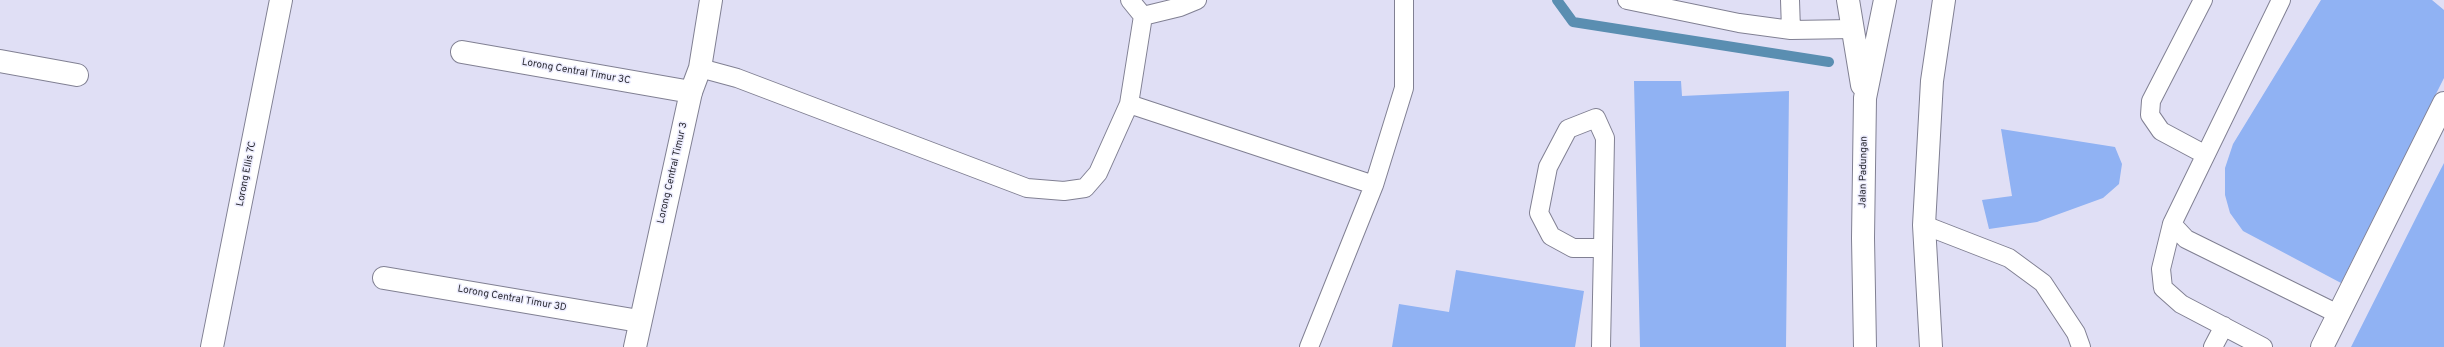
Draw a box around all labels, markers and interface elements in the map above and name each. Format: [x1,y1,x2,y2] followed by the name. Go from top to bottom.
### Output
[521,57,631,87] street label: Lorong Central Timur 3C
[655,121,691,225] street label: Lorong Central Timur 3
[1857,136,1871,208] street label: Jalan Padungan
[235,140,259,208] street label: Lorong Ellis 7C
[457,284,567,314] street label: Lorong Central Timur 3D

